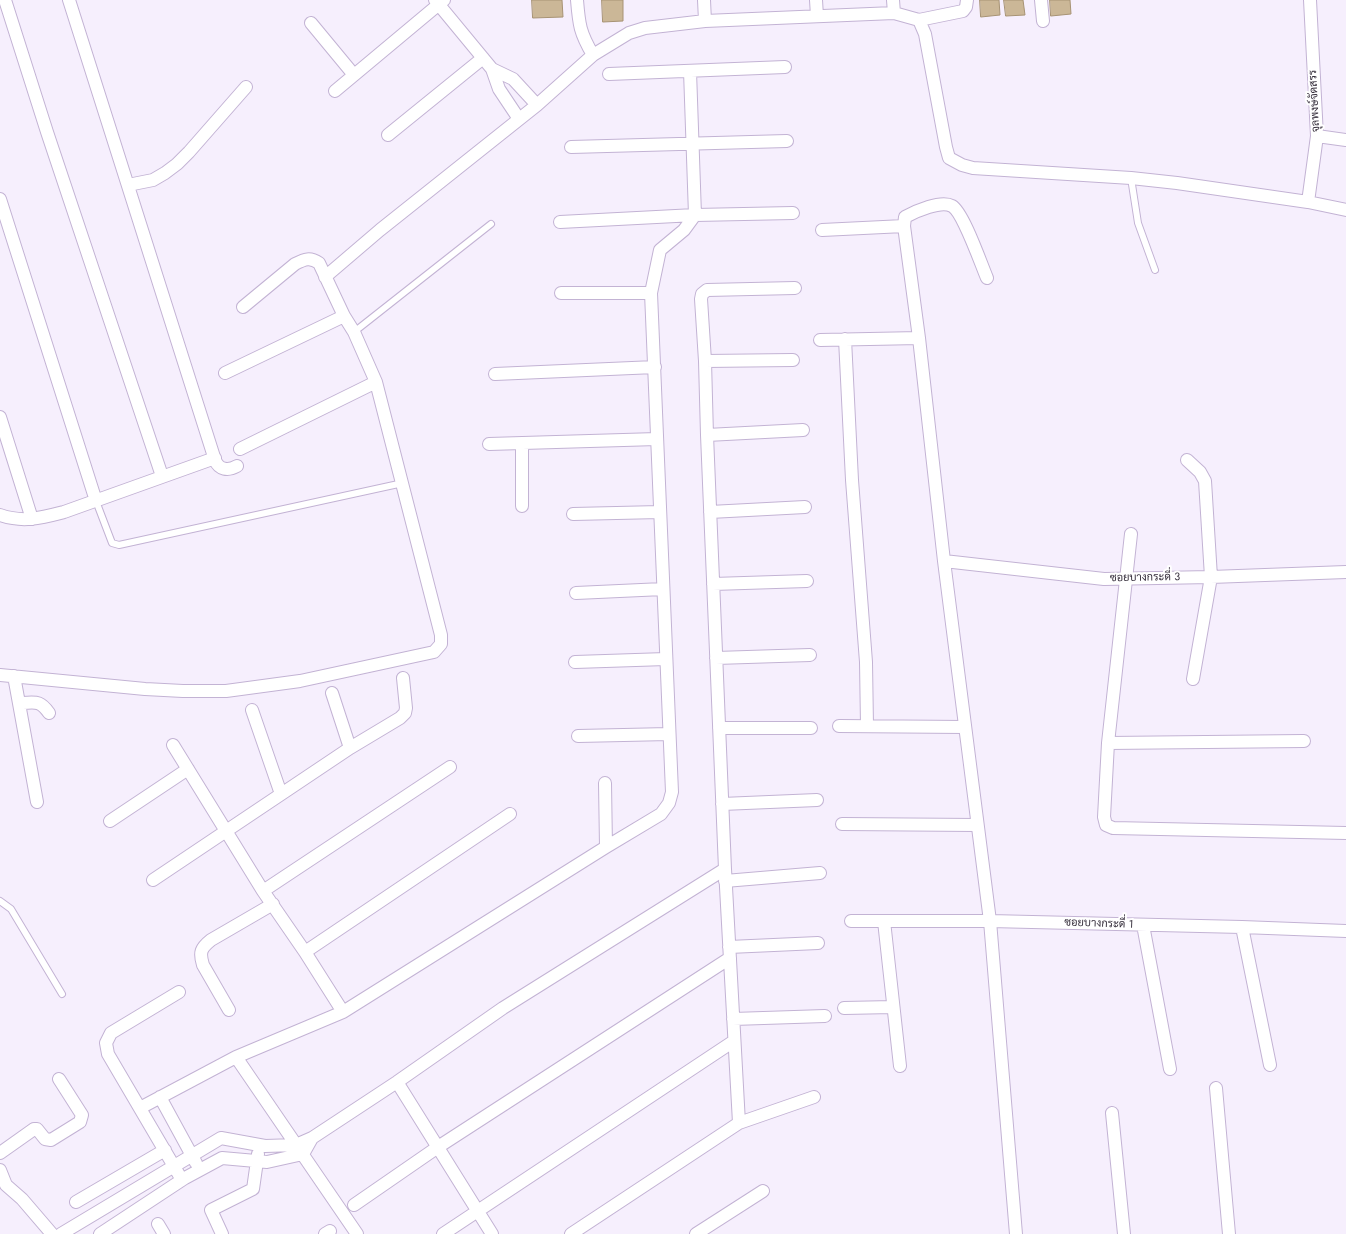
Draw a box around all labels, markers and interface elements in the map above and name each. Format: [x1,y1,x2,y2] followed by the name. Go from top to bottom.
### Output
[1307,69,1323,133] street label: จุลพงษ์จัดสรร
[1110,571,1180,585] street label: ซอยบางกระดี่ 3
[1064,916,1134,932] street label: ซอยบางกระดี่ 1

